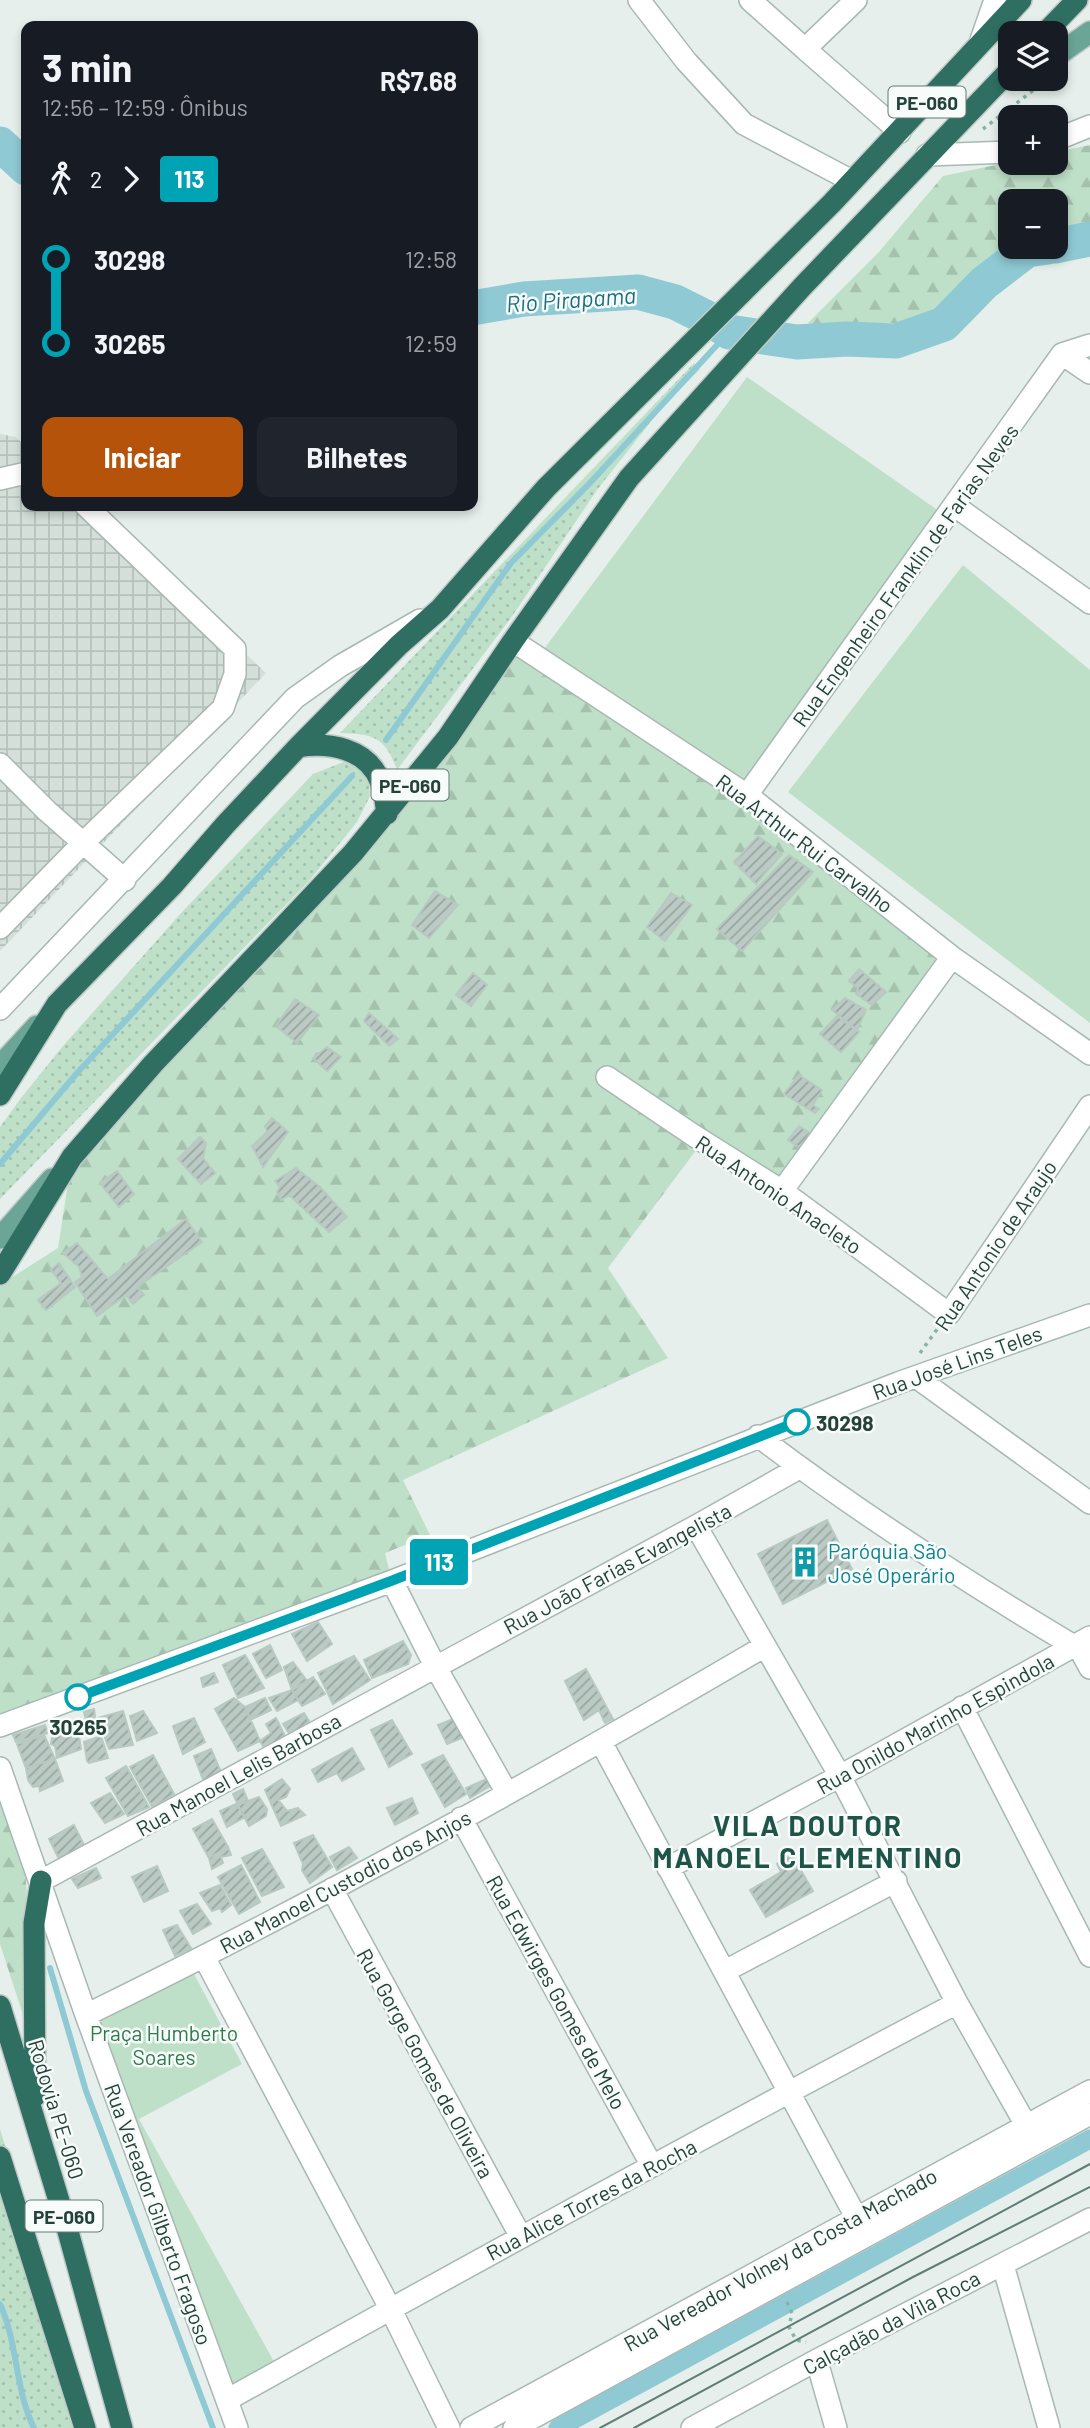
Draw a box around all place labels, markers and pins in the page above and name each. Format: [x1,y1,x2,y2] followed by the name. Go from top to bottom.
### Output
[784,1409,810,1435] marker: 30298
[816,1410,874,1435] place label: 30298
[828,1538,956,1587] place label: Paróquia São José Operário
[788,1545,822,1579] building icon: Paróquia São José Operário
[65,1684,91,1710] marker: 30265
[49,1714,107,1739] place label: 30265

